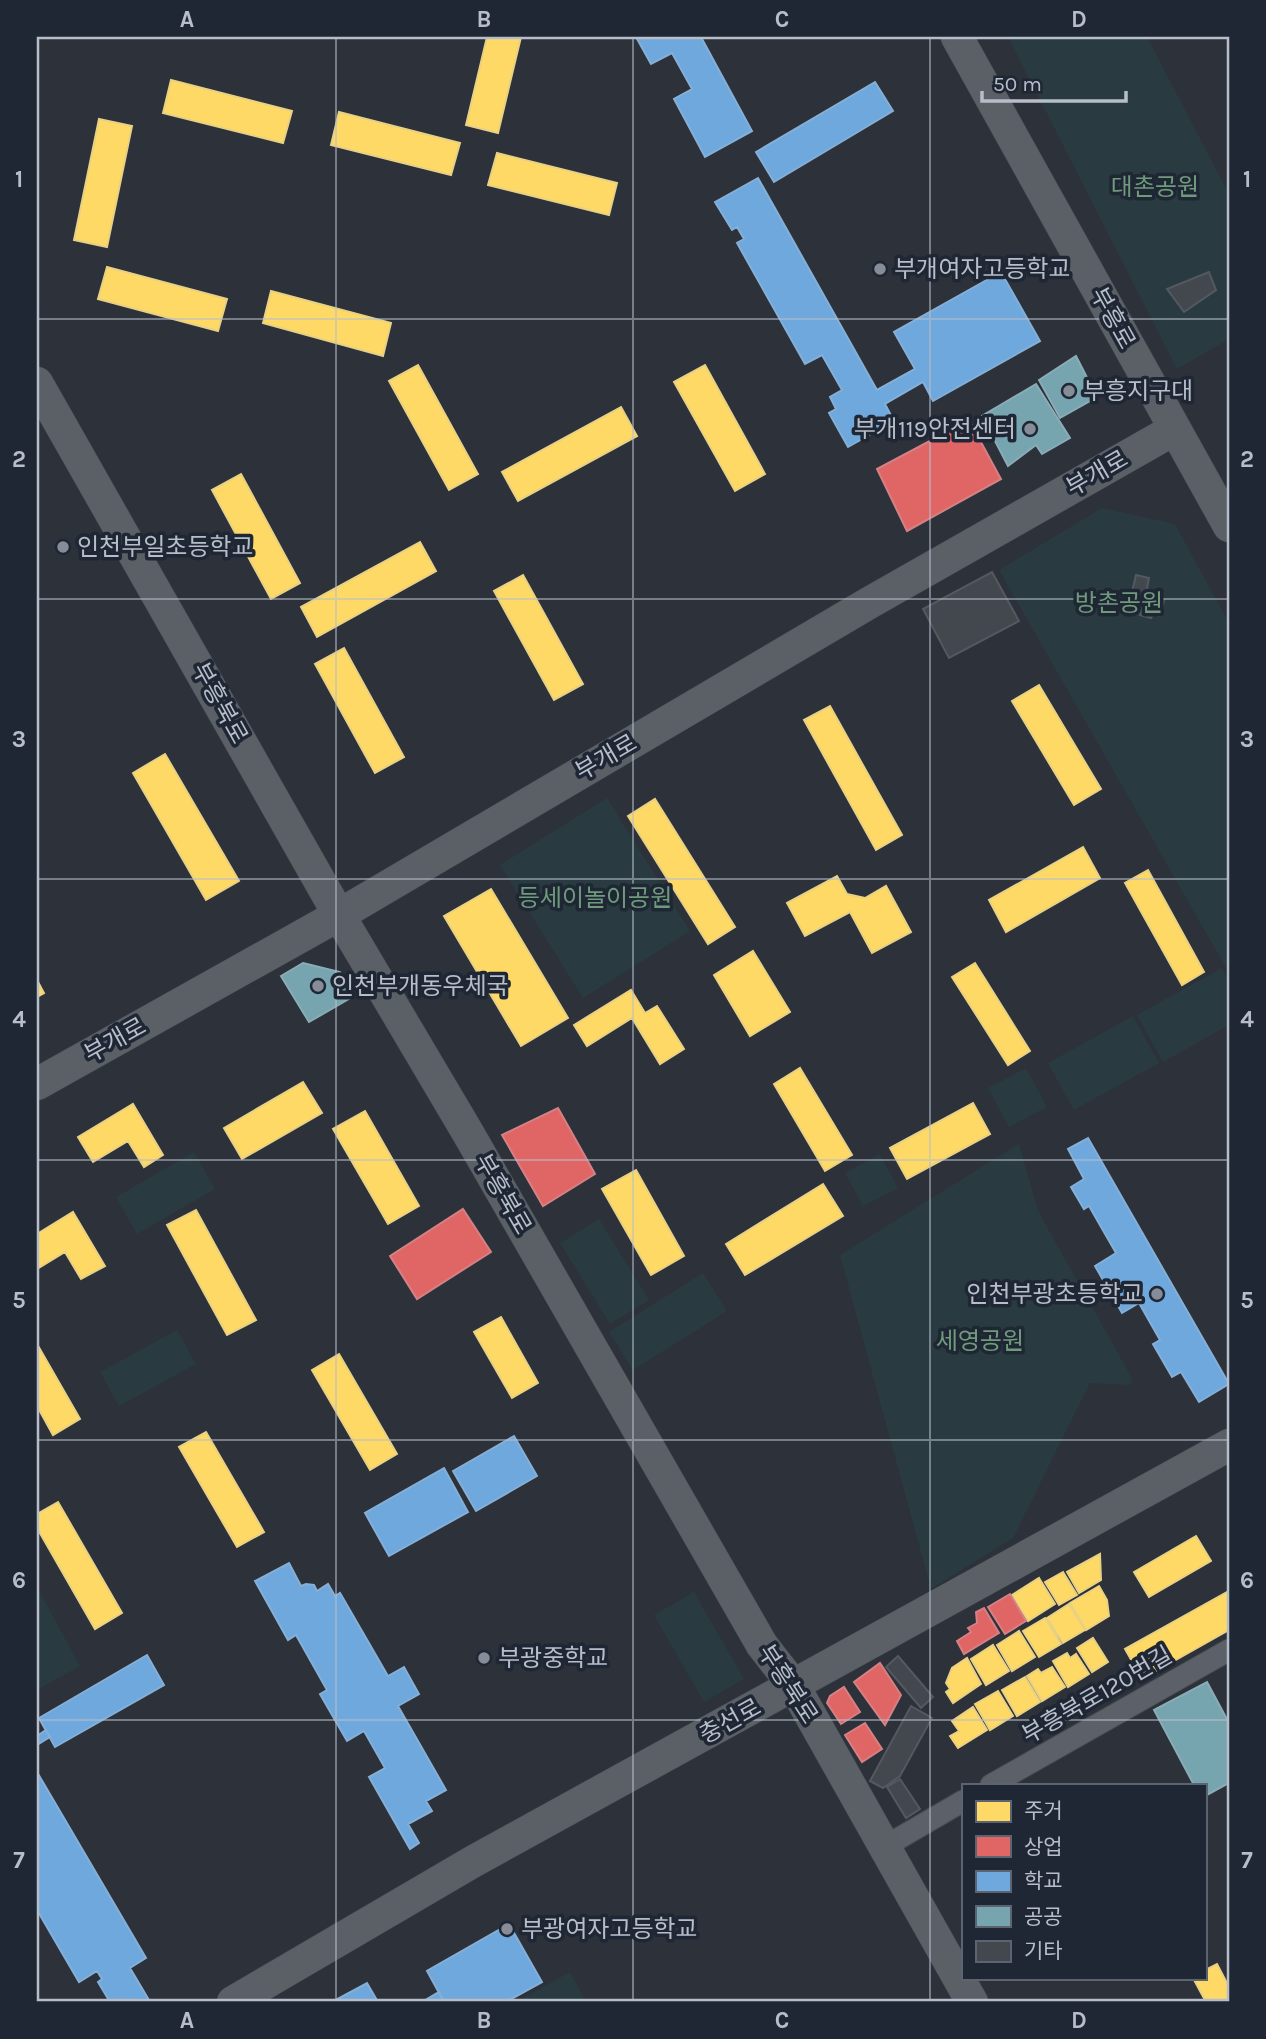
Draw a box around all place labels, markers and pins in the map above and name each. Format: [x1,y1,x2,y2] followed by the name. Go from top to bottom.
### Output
[894,255,1071,283] place label: 부개여자고등학교
[872,261,888,277] marker: 부개여자고등학교
[1083,377,1193,405] place label: 부흥지구대
[1061,383,1077,399] marker: 부흥지구대
[854,415,1016,443] place label: 부개119안전센터
[1022,421,1038,437] marker: 부개119안전센터
[77,533,254,561] place label: 인천부일초등학교
[55,539,71,555] marker: 인천부일초등학교
[332,972,509,1000] place label: 인천부개동우체국
[310,978,326,994] marker: 인천부개동우체국
[966,1280,1143,1308] place label: 인천부광초등학교
[1149,1286,1165,1302] marker: 인천부광초등학교
[498,1644,608,1672] place label: 부광중학교
[476,1650,492,1666] marker: 부광중학교
[521,1915,698,1943] place label: 부광여자고등학교
[499,1921,515,1937] marker: 부광여자고등학교

